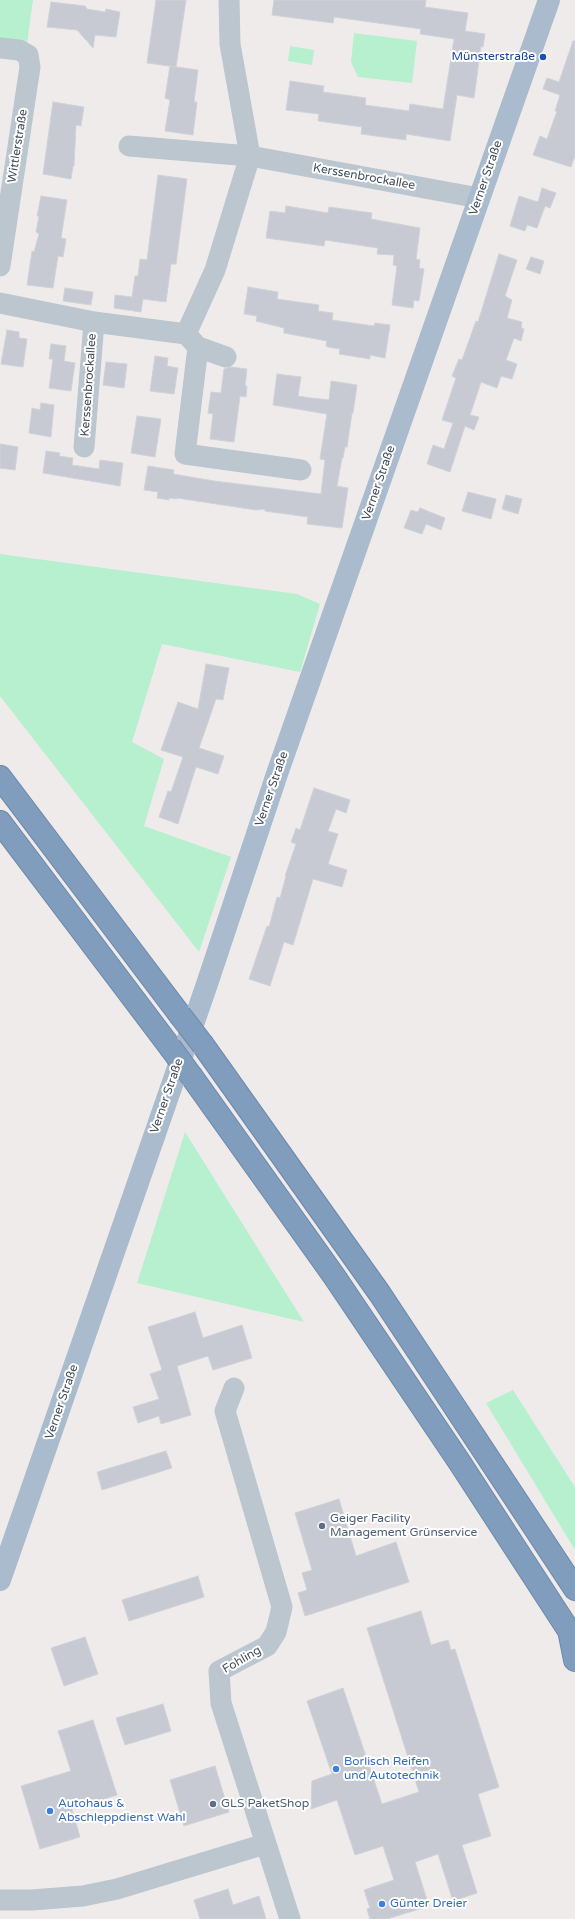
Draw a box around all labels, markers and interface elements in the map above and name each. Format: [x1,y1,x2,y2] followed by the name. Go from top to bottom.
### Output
[452,50,535,64] place label: Münsterstraße
[538,52,548,62] marker: Münsterstraße
[5,108,31,184] street label: Wittlerstraße
[466,139,506,217] street label: Verner Straße
[312,161,416,193] street label: Kerssenbrockallee
[78,333,100,437] street label: Kerssenbrockallee
[359,444,399,522] street label: Verner Straße
[252,750,292,828] street label: Verner Straße
[147,1057,187,1135] street label: Verner Straße
[42,1363,82,1441] street label: Verner Straße
[330,1512,477,1540] place label: Geiger Facility Management Grünservice
[317,1521,327,1531] marker: Geiger Facility Management Grünservice
[220,1643,264,1677] street label: Fohling
[344,1755,439,1783] place label: Borlisch Reifen und Autotechnik
[331,1764,341,1774] marker: Borlisch Reifen und Autotechnik
[58,1797,186,1825] place label: Autohaus & Abschleppdienst Wahl
[221,1797,309,1811] place label: GLS PaketShop
[208,1799,218,1809] marker: GLS PaketShop
[45,1806,55,1816] marker: Autohaus & Abschleppdienst Wahl
[390,1897,467,1911] place label: Günter Dreier
[377,1899,387,1909] marker: Günter Dreier

